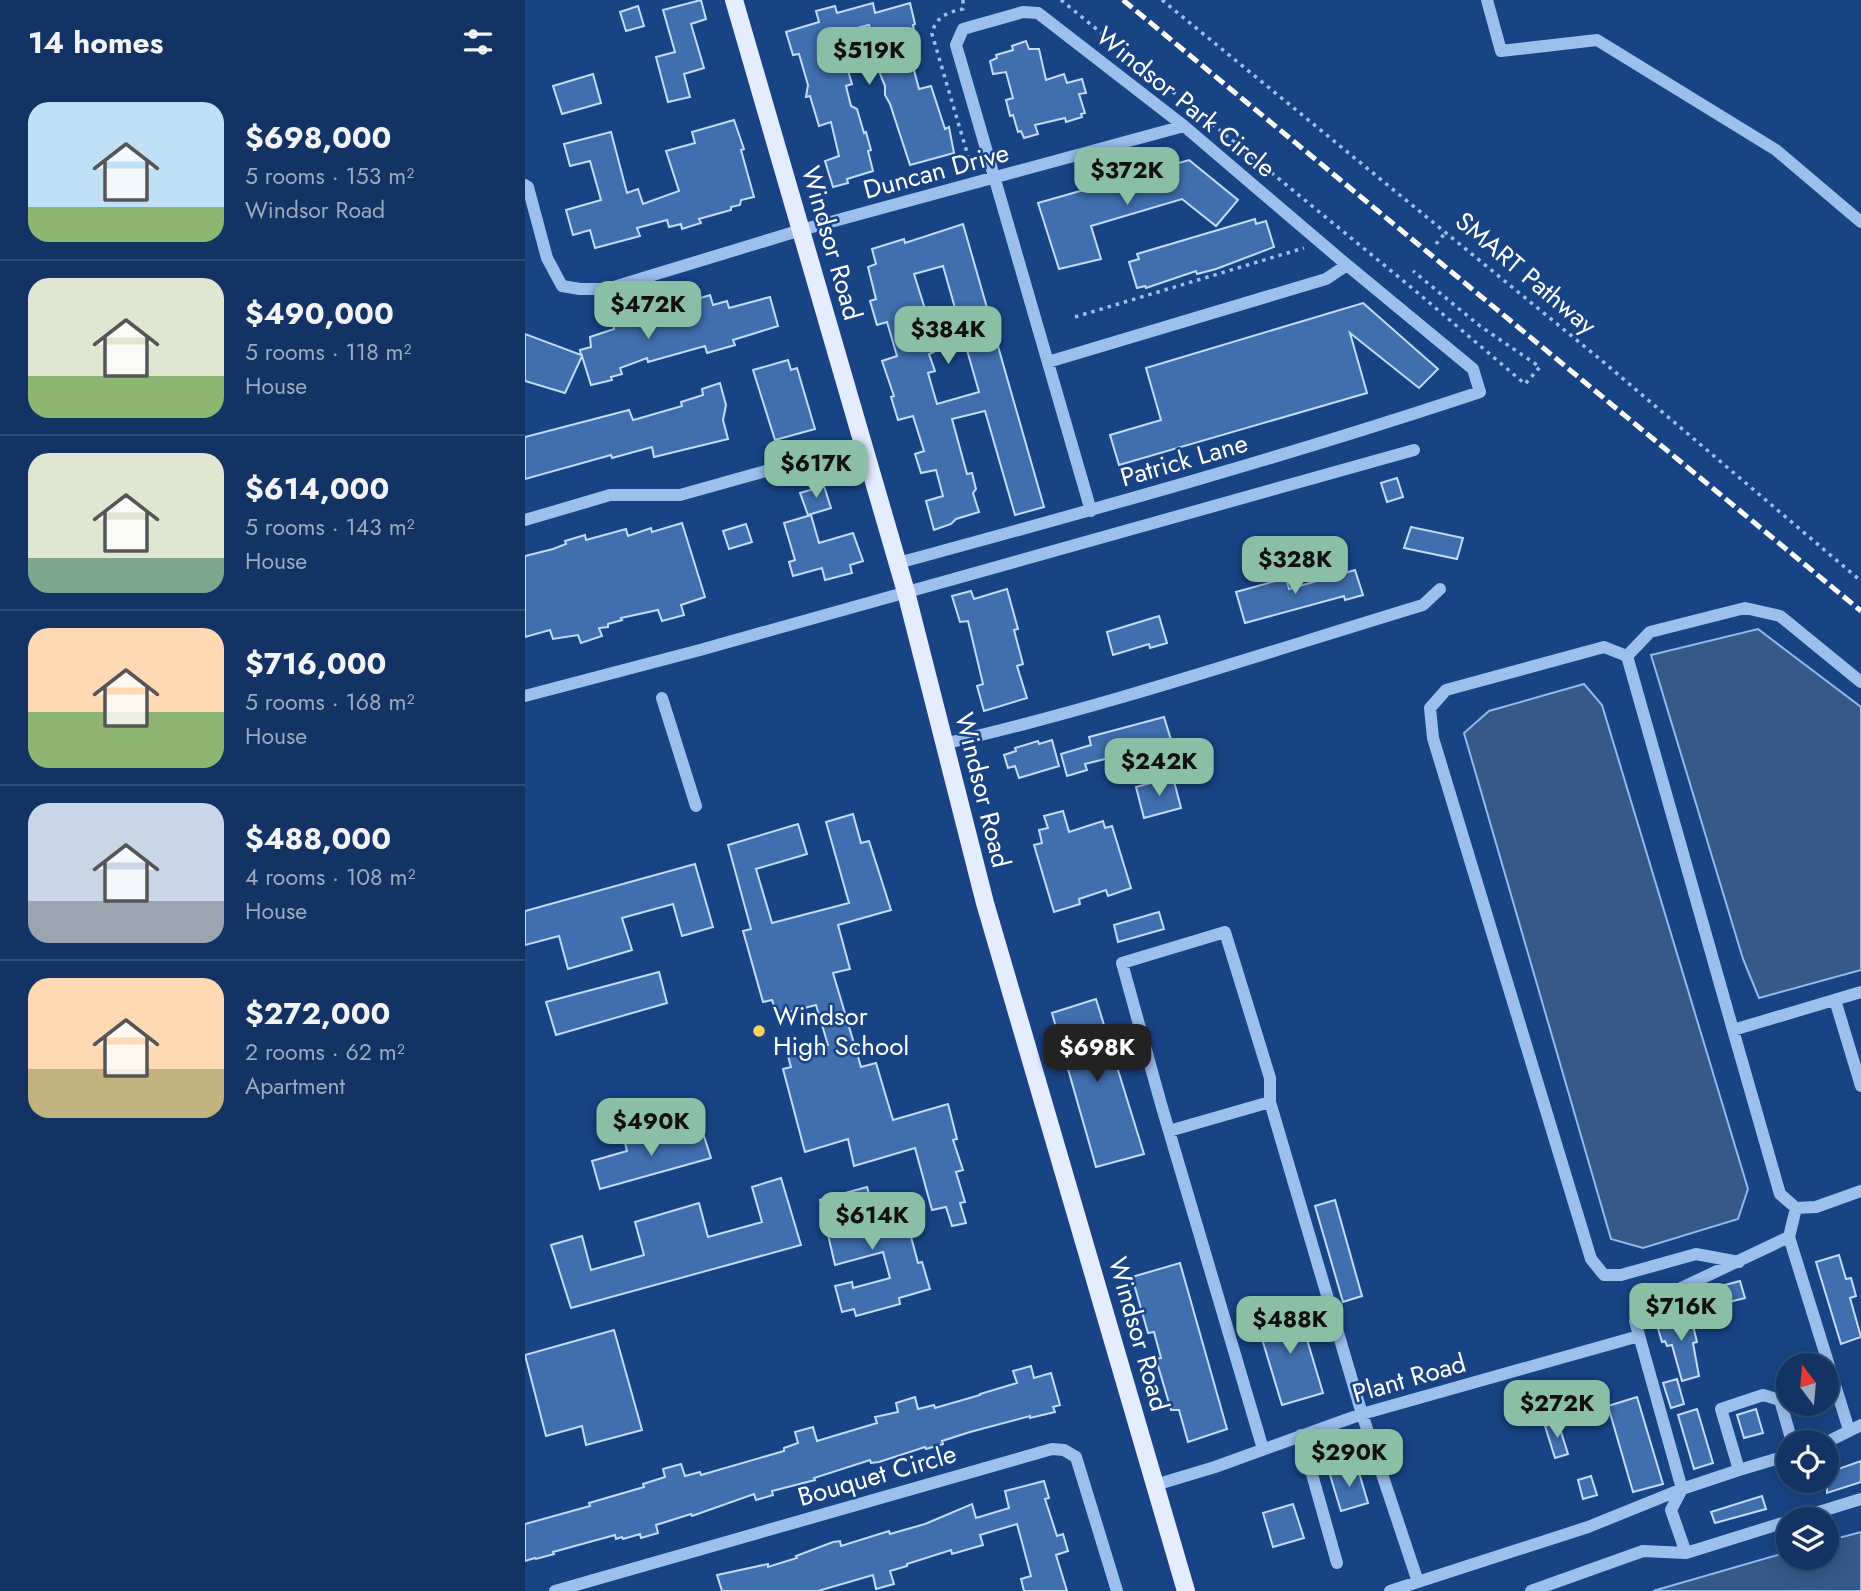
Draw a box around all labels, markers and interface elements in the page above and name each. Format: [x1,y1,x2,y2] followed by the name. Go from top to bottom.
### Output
[1088,18,1284,186] street label: Windsor Park Circle
[28,21,163,64] text: 14 homes
[459,23,497,61] icon: filters
[820,28,918,87] pin: $519K
[833,33,905,67] text: $519K
[245,116,391,159] text: $698,000
[84,130,168,214] icon: home
[859,133,1013,209] street label: Duncan Drive
[1078,148,1176,207] pin: $372K
[1090,153,1164,187] text: $372K
[245,159,414,193] text: 5 rooms · 153 m²
[792,162,872,324] street label: Windsor Road
[245,193,385,227] text: Windsor Road
[1447,202,1605,344] street label: SMART Pathway
[599,282,697,341] pin: $472K
[610,287,686,321] text: $472K
[245,292,394,335] text: $490,000
[84,306,168,390] icon: home
[899,306,997,366] pin: $384K
[910,312,986,346] text: $384K
[245,335,412,369] text: 5 rooms · 118 m²
[245,369,307,403] text: House
[1116,424,1252,496] street label: Patrick Lane
[767,440,865,500] pin: $617K
[780,446,852,480] text: $617K
[245,467,389,510] text: $614,000
[84,481,168,565] icon: home
[245,510,415,544] text: 5 rooms · 143 m²
[1246,536,1344,596] pin: $328K
[1258,542,1332,576] text: $328K
[245,544,307,578] text: House
[245,642,386,685] text: $716,000
[84,656,168,740] icon: home
[245,685,414,719] text: 5 rooms · 168 m²
[945,709,1021,871] street label: Windsor Road
[245,719,307,753] text: House
[1110,738,1208,798] pin: $242K
[1121,744,1197,778] text: $242K
[245,817,391,860] text: $488,000
[84,831,168,915] icon: home
[245,860,415,894] text: 4 rooms · 108 m²
[245,894,307,928] text: House
[245,992,390,1035] text: $272,000
[773,997,909,1065] place label: Windsor High School
[84,1006,168,1090] icon: home
[751,1023,767,1039] marker: Windsor High School
[1048,1024,1146,1084] pin: $698K
[1059,1030,1135,1064] text: $698K
[245,1035,405,1069] text: 2 rooms · 62 m²
[245,1069,345,1103] text: Apartment
[602,1098,700,1158] pin: $490K
[612,1104,690,1138] text: $490K
[823,1192,921,1252] pin: $614K
[835,1198,909,1232] text: $614K
[1099,1253,1179,1415] street label: Windsor Road
[1632,1284,1730,1343] pin: $716K
[1645,1289,1717,1323] text: $716K
[1241,1296,1339,1356] pin: $488K
[1252,1302,1328,1336] text: $488K
[1348,1344,1470,1412] street label: Plant Road
[1776,1353,1839,1416] north arrow
[1776,1353,1839,1570] map controls
[1508,1380,1606,1440] pin: $272K
[1520,1386,1594,1420] text: $272K
[1300,1430,1398,1489] pin: $290K
[1776,1430,1839,1493] button: locate
[793,1434,961,1516] street label: Bouquet Circle
[1311,1435,1387,1469] text: $290K
[1776,1507,1839,1570] button: layers

